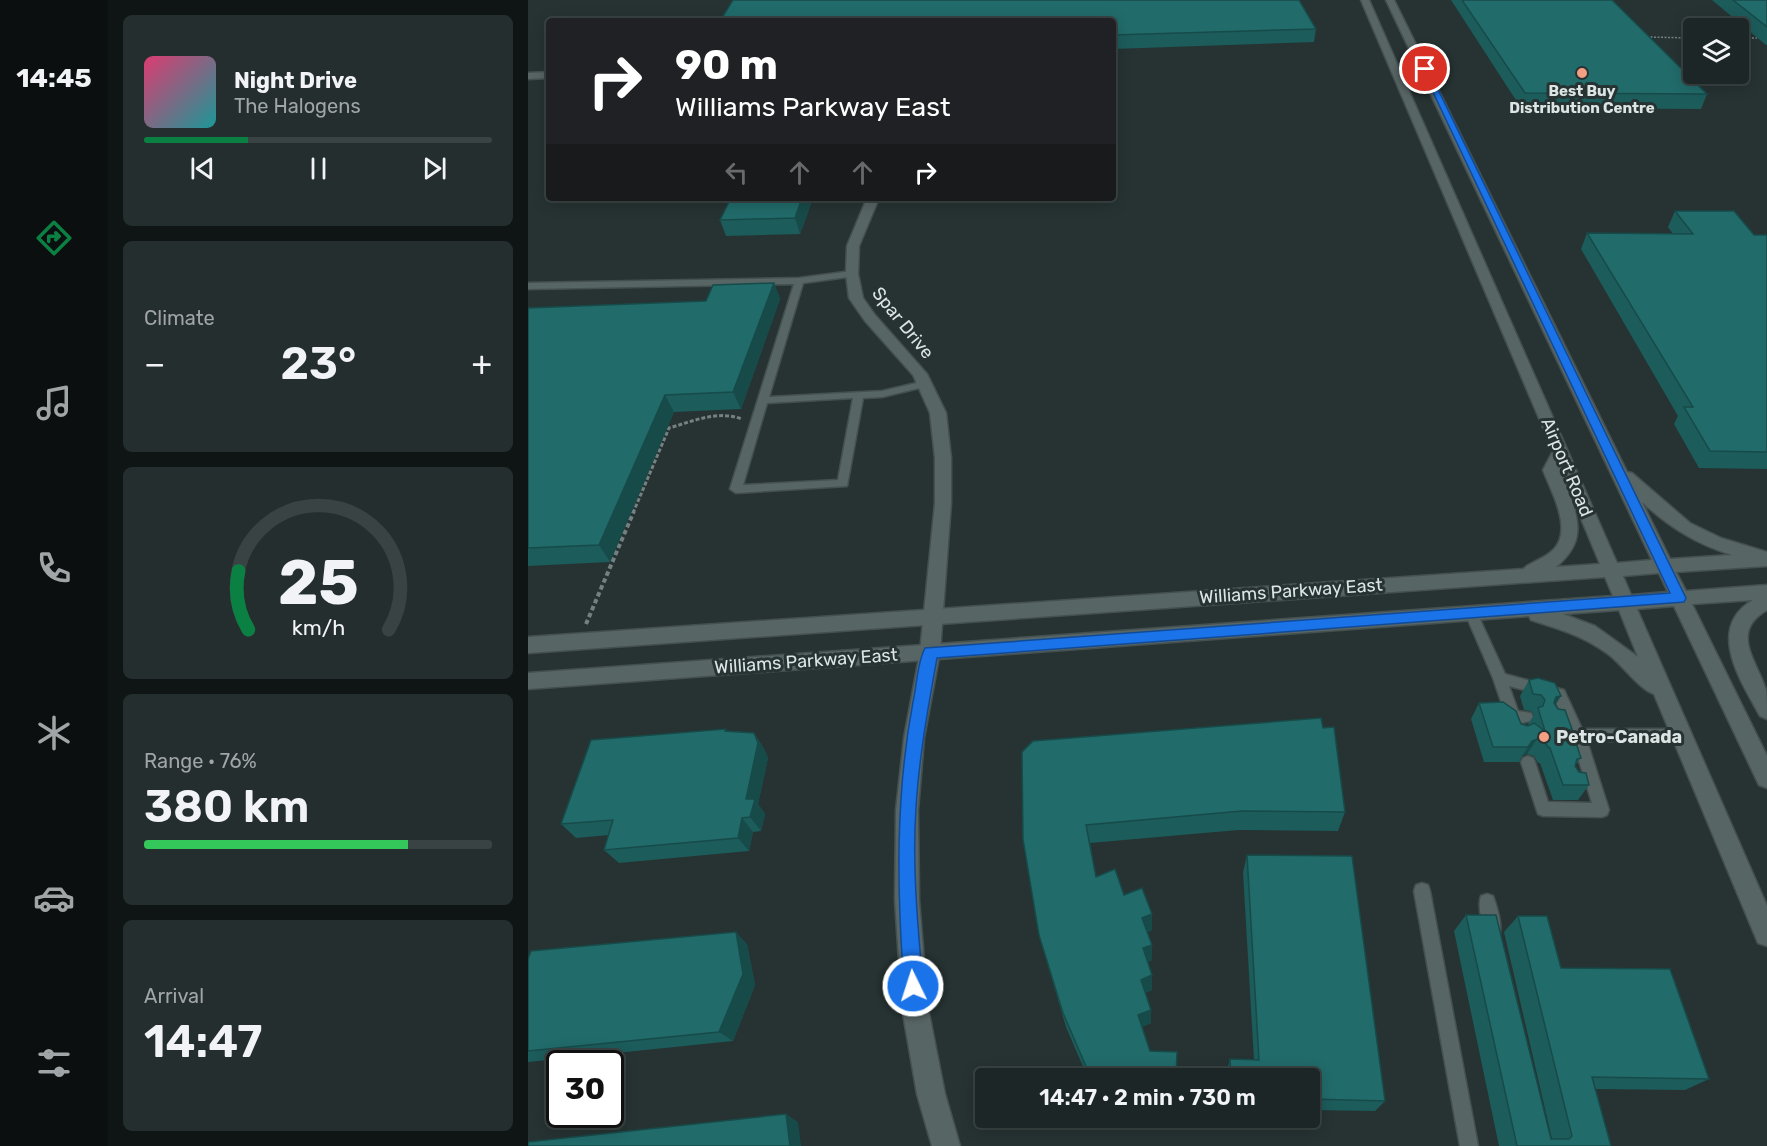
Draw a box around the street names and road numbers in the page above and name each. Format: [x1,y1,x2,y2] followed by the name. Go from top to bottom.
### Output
[867,283,939,363] street label: Spar Drive
[1536,414,1598,520] street label: Airport Road
[1199,574,1383,608] street label: Williams Parkway East
[714,644,898,678] street label: Williams Parkway East

